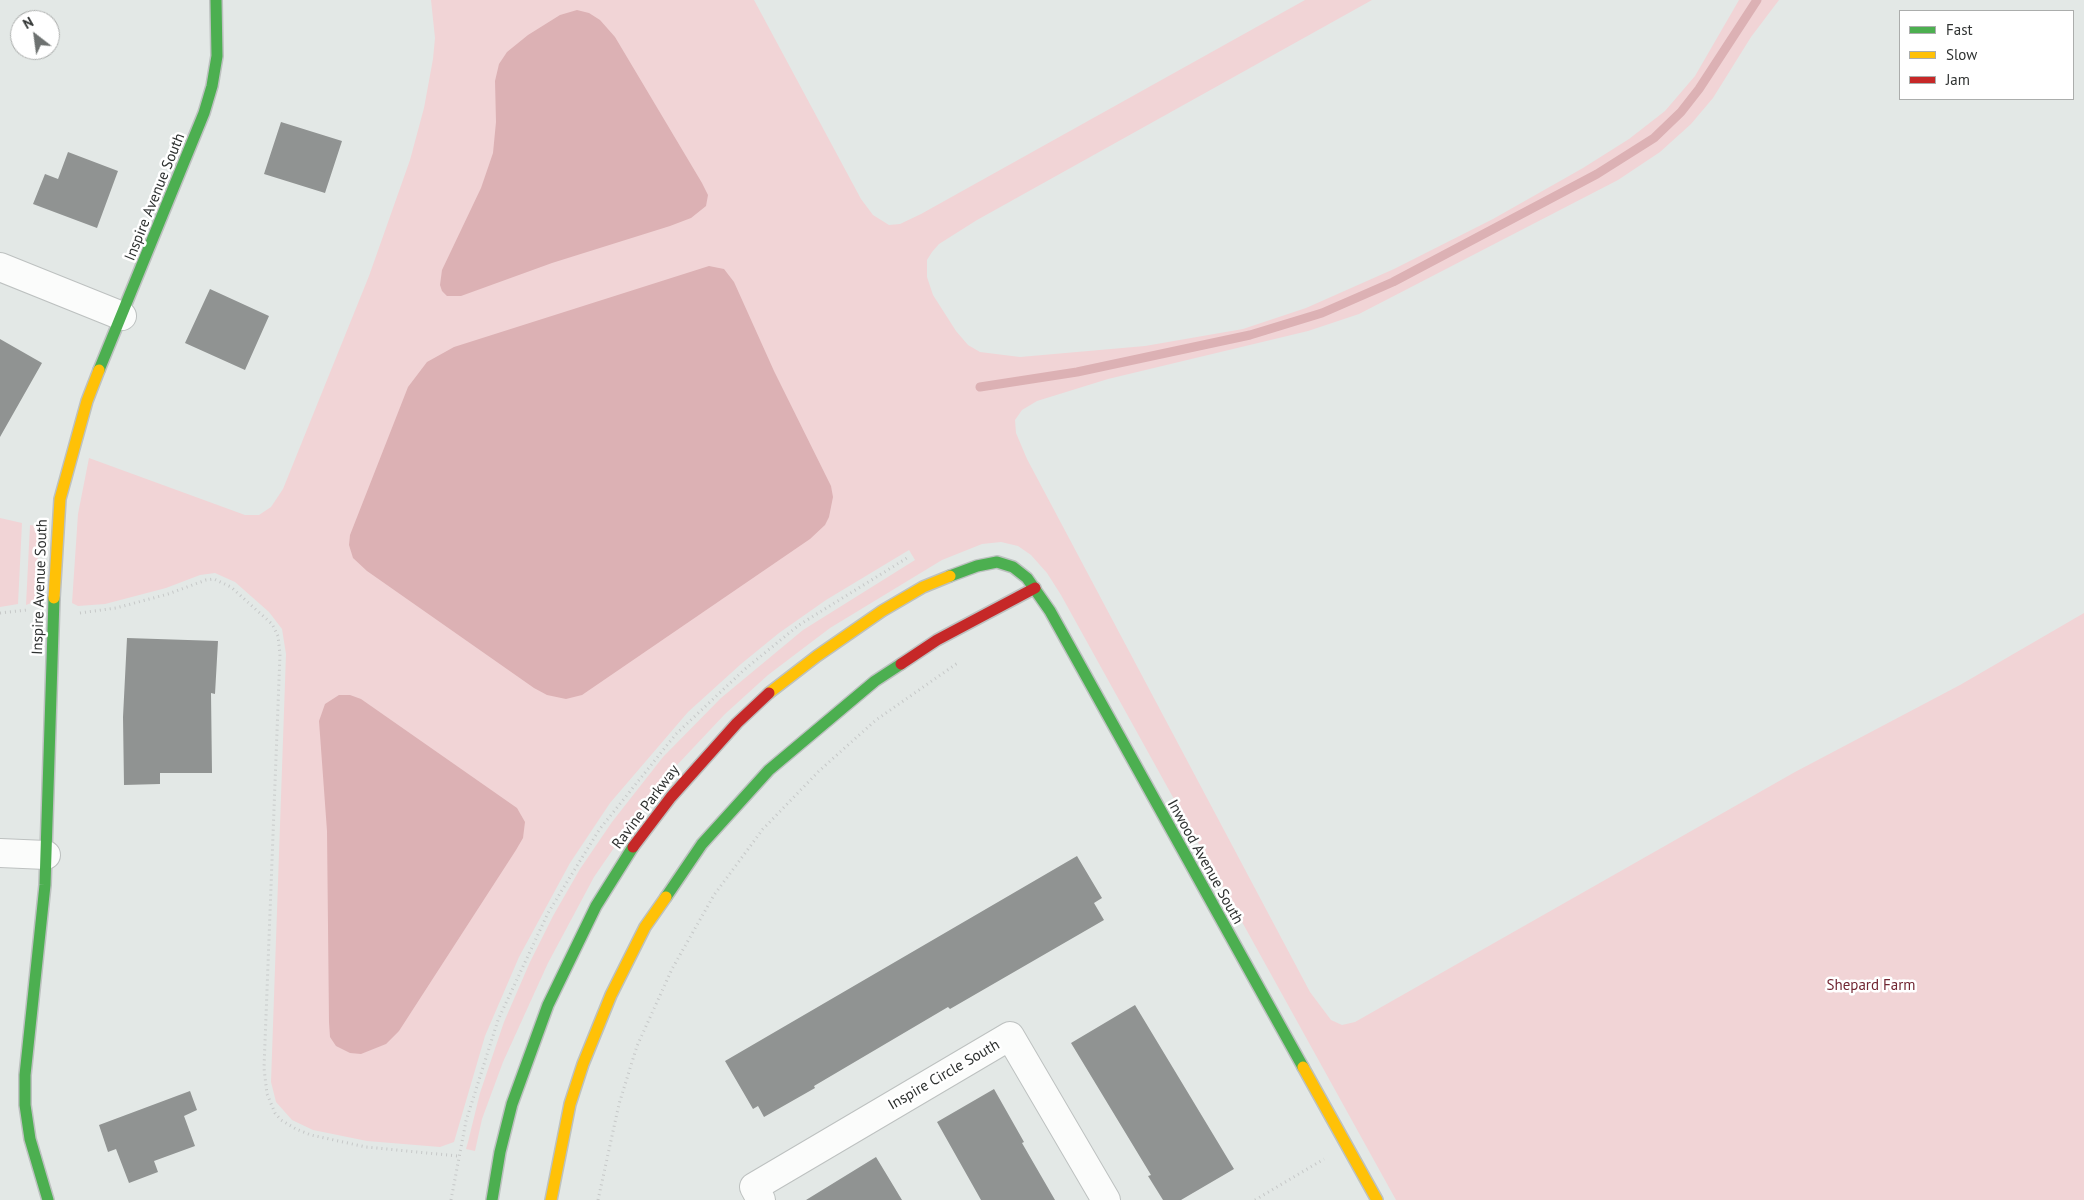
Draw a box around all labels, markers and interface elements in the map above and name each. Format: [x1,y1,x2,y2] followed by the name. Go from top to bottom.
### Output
[10,10,60,60] north arrow
[1899,10,2074,100] legend
[20,13,36,33] text: N
[1946,20,1973,39] text: Fast
[1946,45,1977,64] text: Slow
[1946,70,1970,89] text: Jam
[121,131,189,263] street label: Inspire Avenue South
[29,519,51,655] street label: Inspire Avenue South
[609,762,683,852] street label: Ravine Parkway
[1163,796,1247,928] street label: Inwood Avenue South
[1827,977,1915,995] park label: Shepard Farm
[885,1036,1003,1114] street label: Inspire Circle South

